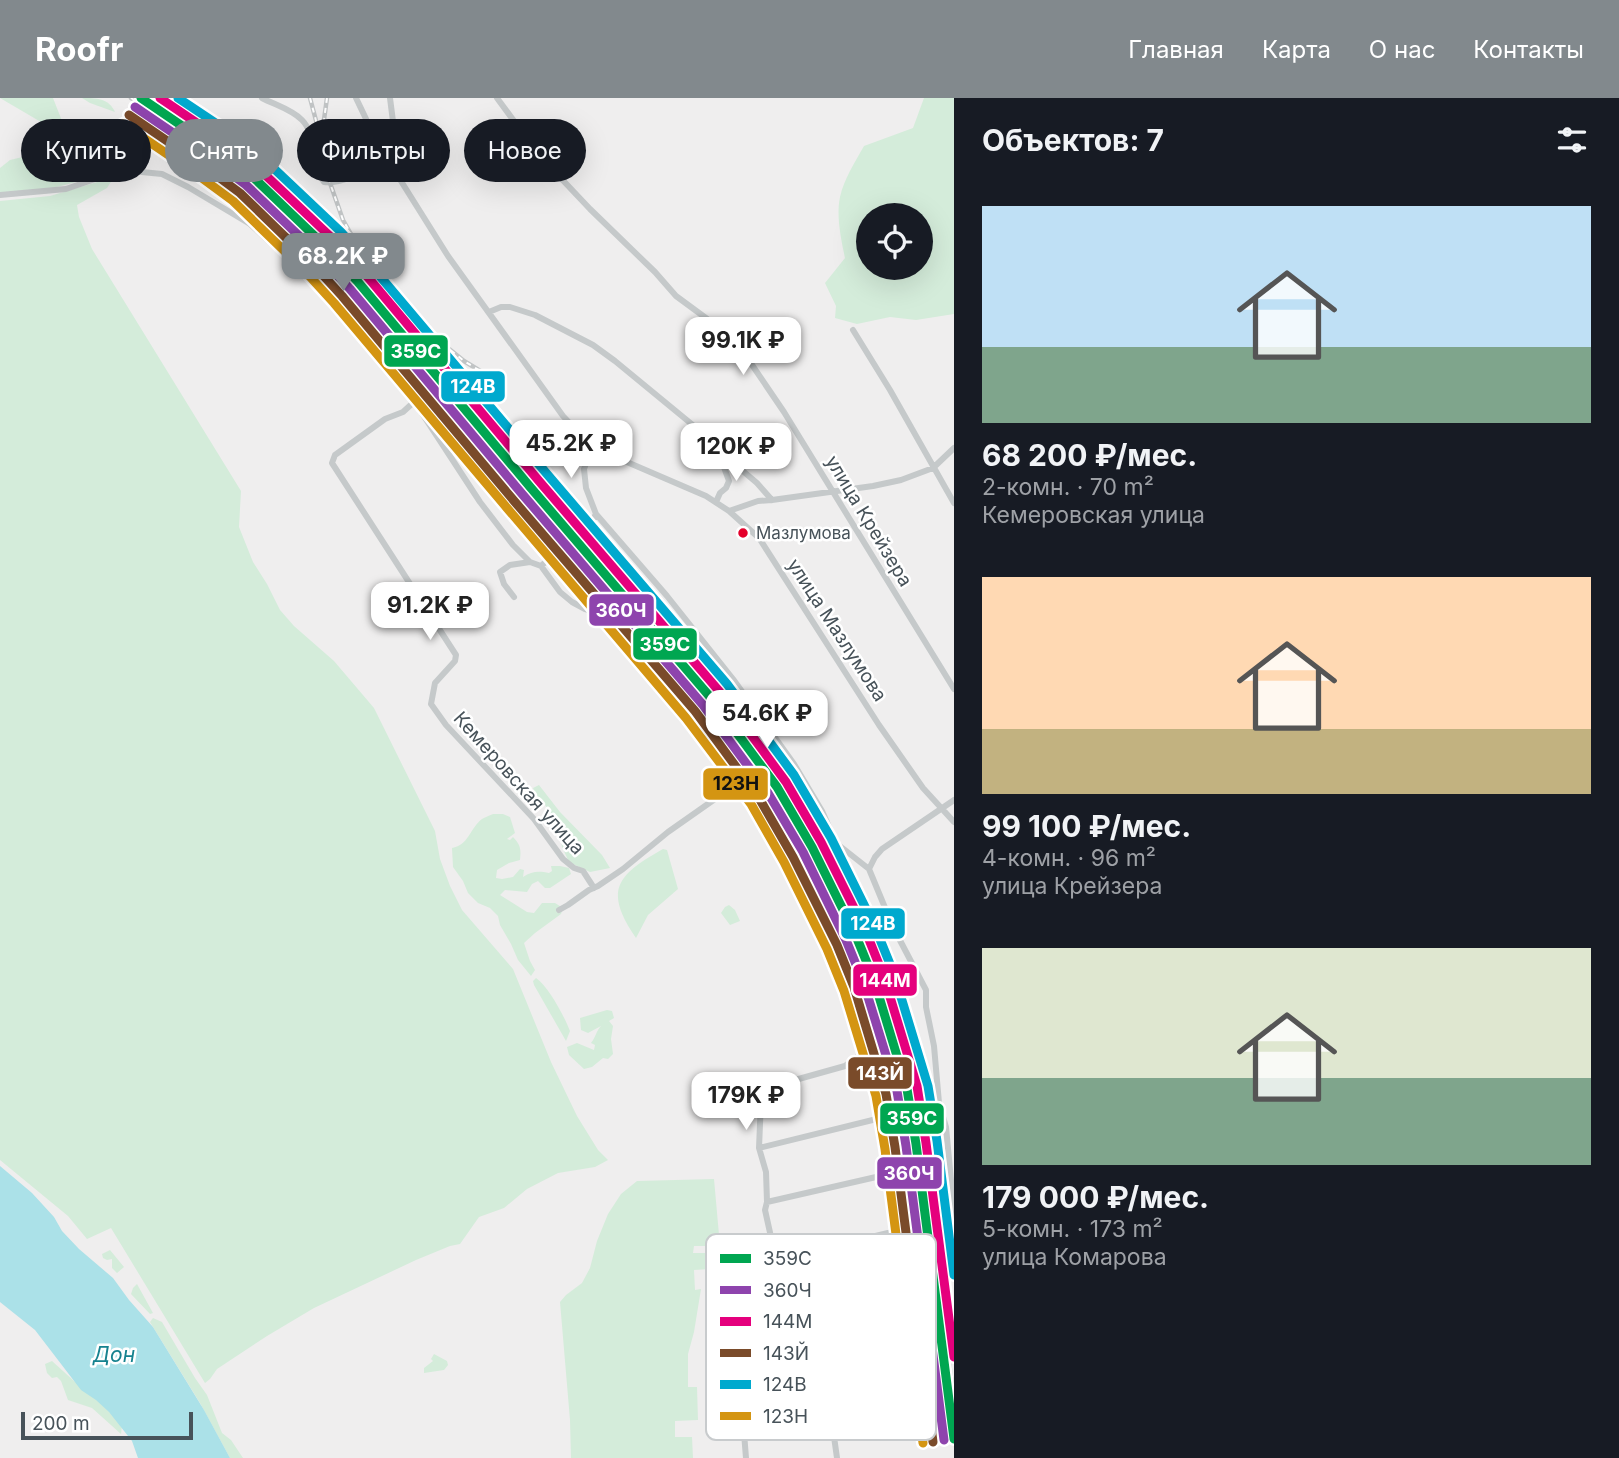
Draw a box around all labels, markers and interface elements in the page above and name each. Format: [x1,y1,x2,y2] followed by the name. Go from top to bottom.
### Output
[35,29,123,69] text: Roofr
[1128,35,1224,64] text: Главная
[1262,35,1331,64] text: Карта
[1369,35,1435,64] text: О нас
[1473,35,1584,64] text: Контакты
[21,119,151,182] chip: Купить
[165,119,283,182] chip: Снять
[297,119,450,182] chip: Фильтры
[464,119,586,182] chip: Новое
[1553,121,1591,159] icon: filters
[982,122,1164,158] text: Объектов: 7
[856,203,933,280] map controls
[856,203,933,280] button: locate
[278,234,408,293] pin: 68.2K ₽
[298,242,388,270] text: 68.2K ₽
[1224,252,1350,378] icon: home
[678,317,808,377] pin: 99.1K ₽
[701,326,785,354] text: 99.1K ₽
[383,334,449,368] line badge: 359С
[391,340,441,363] text: 359С
[440,370,506,403] line badge: 124В
[450,375,496,398] text: 124В
[506,420,636,480] pin: 45.2K ₽
[679,424,793,483] pin: 120K ₽
[526,429,616,457] text: 45.2K ₽
[697,432,775,460] text: 120K ₽
[982,437,1197,473] text: 68 200 ₽/мес.
[821,451,917,591] street label: улица Крейзера
[982,473,1154,501] text: 2-комн. · 70 m²
[982,501,1205,529] text: Кемеровская улица
[756,523,851,543] place label: Мазлумова
[736,526,750,540] marker: Мазлумова
[782,554,892,706] street label: улица Мазлумова
[365,582,495,642] pin: 91.2K ₽
[387,591,473,619] text: 91.2K ₽
[588,593,655,627] line badge: 360Ч
[596,599,646,622] text: 360Ч
[1224,623,1350,749] icon: home
[632,627,698,661] line badge: 359С
[640,633,690,656] text: 359С
[702,690,832,750] pin: 54.6K ₽
[722,699,812,727] text: 54.6K ₽
[449,707,589,859] street label: Кемеровская улица
[702,767,769,801] line badge: 123Н
[713,772,759,795] text: 123Н
[982,808,1191,844] text: 99 100 ₽/мес.
[982,844,1156,872] text: 4-комн. · 96 m²
[982,872,1162,900] text: улица Крейзера
[840,907,906,940] line badge: 124В
[850,912,896,935] text: 124В
[852,963,918,997] line badge: 144М
[859,969,911,992] text: 144М
[1224,994,1350,1120] icon: home
[847,1056,913,1090] line badge: 143Й
[856,1061,904,1085] text: 143Й
[689,1072,803,1132] pin: 179K ₽
[707,1081,785,1109] text: 179K ₽
[879,1102,945,1135] line badge: 359С
[887,1107,937,1130] text: 359С
[876,1156,943,1190] line badge: 360Ч
[884,1162,934,1185] text: 360Ч
[982,1179,1209,1215] text: 179 000 ₽/мес.
[982,1215,1163,1243] text: 5-комн. · 173 m²
[706,1234,936,1440] legend
[982,1243,1167,1271] text: улица Комарова
[763,1247,812,1270] text: 359С
[763,1279,812,1302] text: 360Ч
[763,1310,812,1333] text: 144М
[763,1341,809,1365] text: 143Й
[92,1342,135,1367] water label: Дон
[763,1373,807,1396] text: 124В
[763,1405,808,1428] text: 123Н
[21,1409,192,1441] scale bar
[32,1412,90,1435] text: 200 m

